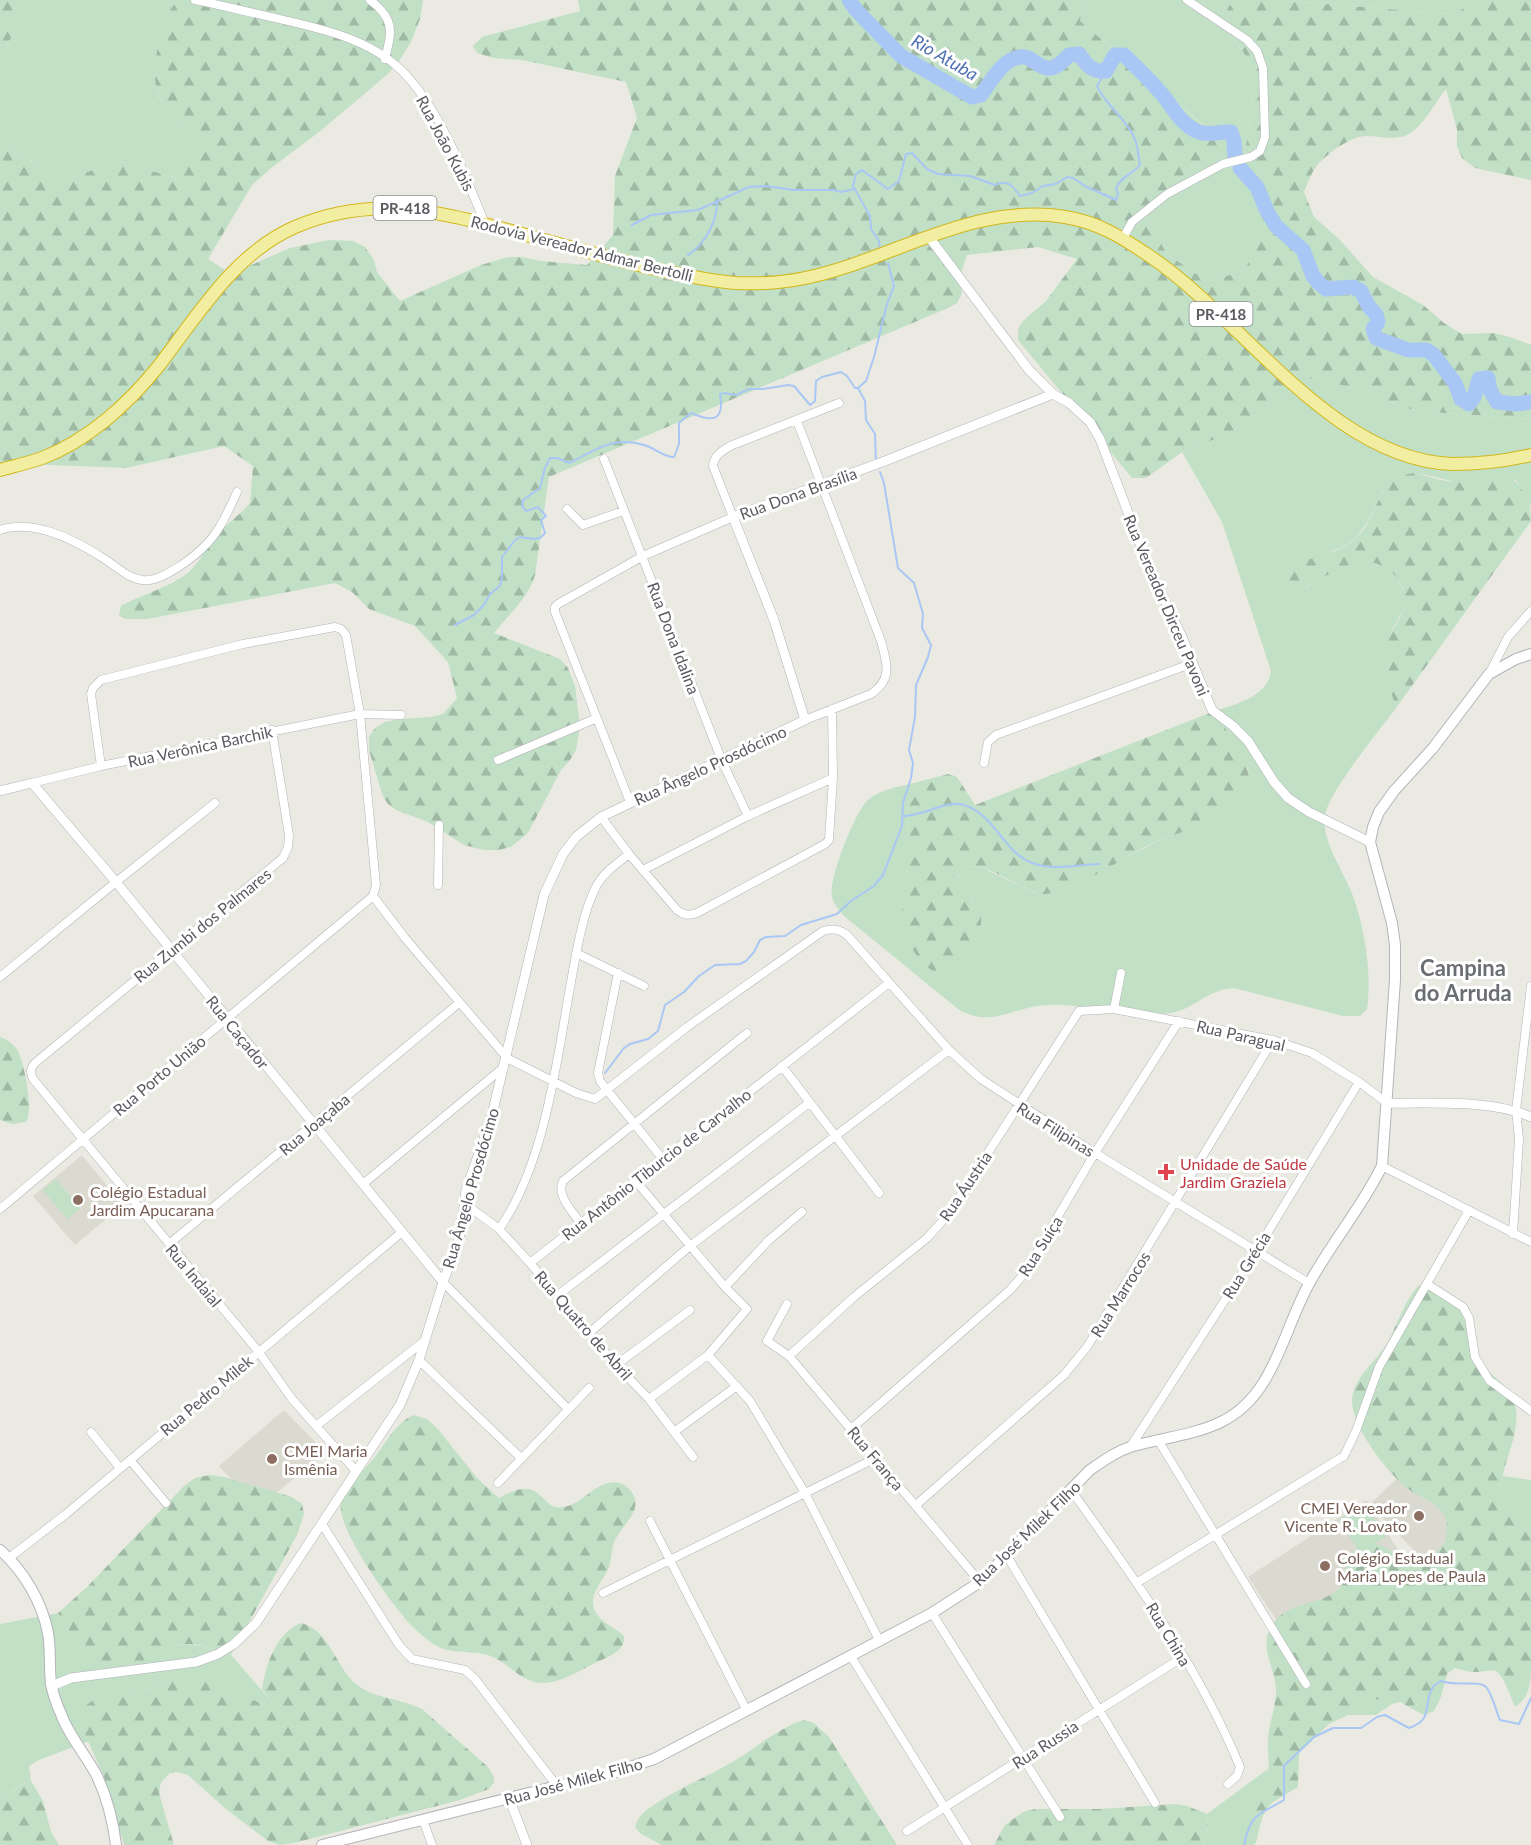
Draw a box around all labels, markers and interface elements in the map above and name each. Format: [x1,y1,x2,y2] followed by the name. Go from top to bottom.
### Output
[908,29,982,85] water label: Rio Atuba
[413,92,479,194] street label: Rua João Kubis
[374,196,436,220] road number: PR-418
[469,211,695,285] street label: Rodovia Vereador Admar Bertolli
[1190,302,1252,326] road number: PR-418
[737,463,859,523] street label: Rua Dona Brasília
[1120,512,1214,698] street label: Rua Vereador Dirceu Pavoni
[644,579,704,697] street label: Rua Dona Idalina
[126,721,275,771] street label: Rua Verônica Barchik
[631,721,789,809] street label: Rua Ângelo Prosdócimo
[130,864,274,986] street label: Rua Zumbi dos Palmares
[1414,954,1512,1006] district label: Campina do Arruda
[203,992,273,1073] street label: Rua Caçador
[1195,1016,1287,1054] street label: Rua Paragual
[109,1031,209,1119] street label: Rua Porto União
[558,1084,754,1244] street label: Rua Antônio Tiburcio de Carvalho
[275,1089,353,1159] street label: Rua Joaçaba
[1014,1098,1098,1160] street label: Rua Filipinas
[438,1106,502,1270] street label: Rua Ângelo Prosdócimo
[935,1148,995,1224] street label: Rua Áustria
[1180,1154,1307,1191] place label: Unidade de Saúde Jardim Graziela
[1157,1163,1175,1181] marker: Unidade de Saúde Jardim Graziela
[90,1182,214,1219] place label: Colégio Estadual Jardim Apucarana
[71,1193,85,1207] marker: Colégio Estadual Jardim Apucarana
[1014,1212,1066,1280] street label: Rua Suíça
[1218,1228,1274,1302] street label: Rua Grécia
[162,1240,226,1310] street label: Rua Indaial
[1086,1248,1154,1340] street label: Rua Marrocos
[531,1266,637,1384] street label: Rua Quatro de Abril
[156,1350,257,1439] street label: Rua Pedro Milek
[844,1422,908,1494] street label: Rua França
[284,1441,368,1478] place label: CMEI Maria Ismênia
[265,1452,279,1466] marker: CMEI Maria Ismênia
[968,1477,1084,1589] street label: Rua José Milek Filho
[1284,1498,1407,1535] place label: CMEI Vereador Vicente R. Lovato
[1412,1509,1426,1523] marker: CMEI Vereador Vicente R. Lovato
[1337,1548,1486,1585] place label: Colégio Estadual Maria Lopes de Paula
[1318,1559,1332,1573] marker: Colégio Estadual Maria Lopes de Paula
[1143,1599,1195,1669] street label: Rua China
[1008,1716,1082,1772] street label: Rua Russia
[502,1753,644,1809] street label: Rua José Milek Filho

